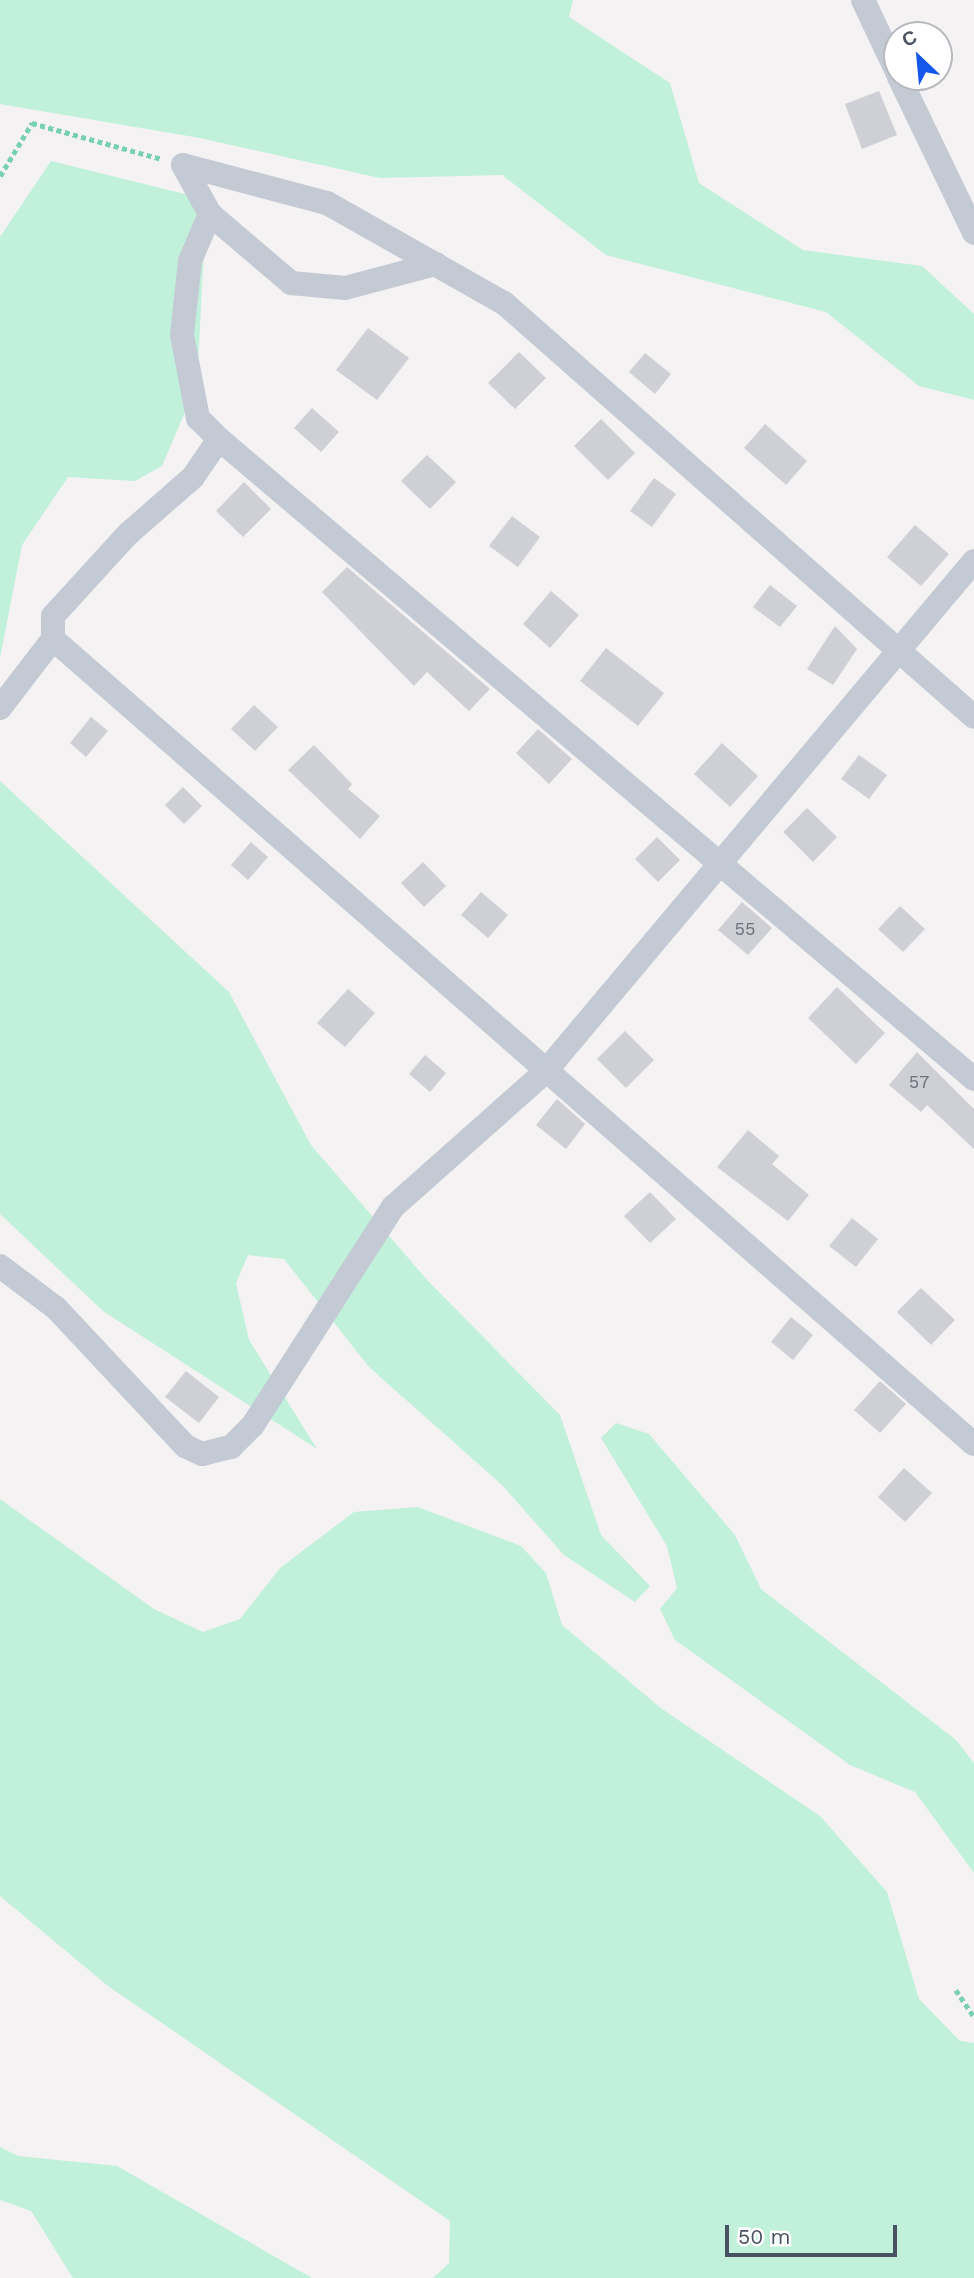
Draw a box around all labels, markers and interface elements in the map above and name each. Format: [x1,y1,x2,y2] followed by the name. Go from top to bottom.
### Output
[883,21,953,91] north arrow
[898,25,921,52] text: С
[735,918,755,940] house number: 55
[909,1071,929,1093] house number: 57
[729,2212,900,2256] scale bar
[738,2224,790,2249] text: 50 m

